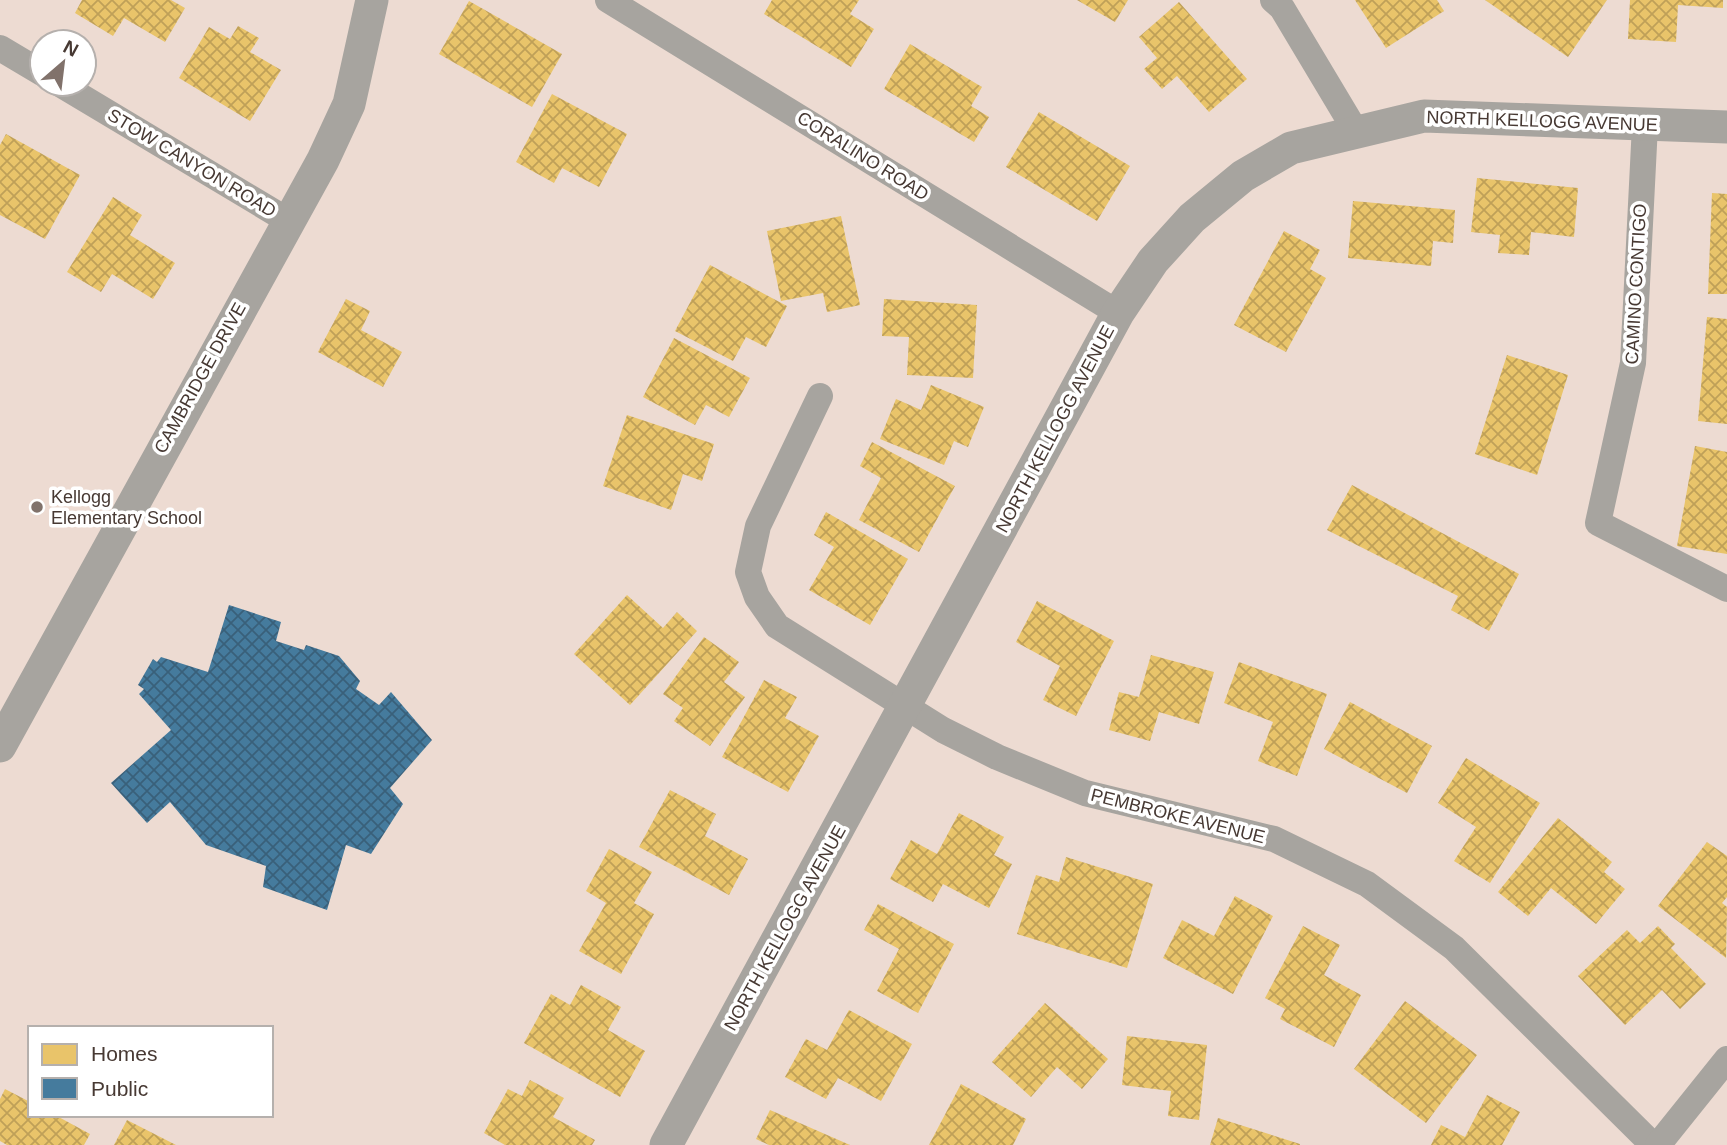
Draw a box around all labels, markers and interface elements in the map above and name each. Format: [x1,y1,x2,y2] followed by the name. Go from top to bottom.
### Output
[28,28,98,98] north arrow
[60,36,82,61] text: N
[104,105,280,221] street label: STOW CANYON ROAD
[1426,107,1658,135] street label: NORTH KELLOGG AVENUE
[794,108,932,204] street label: CORALINO ROAD
[1622,203,1650,365] street label: CAMINO CONTIGO
[150,299,250,457] street label: CAMBRIDGE DRIVE
[992,322,1118,536] street label: NORTH KELLOGG AVENUE
[51,487,202,528] place label: Kellogg Elementary School
[29,499,45,515] marker: Kellogg Elementary School
[1089,785,1267,847] street label: PEMBROKE AVENUE
[720,822,850,1034] street label: NORTH KELLOGG AVENUE
[28,1026,273,1117] legend
[91,1042,158,1065] text: Homes
[91,1077,148,1100] text: Public

